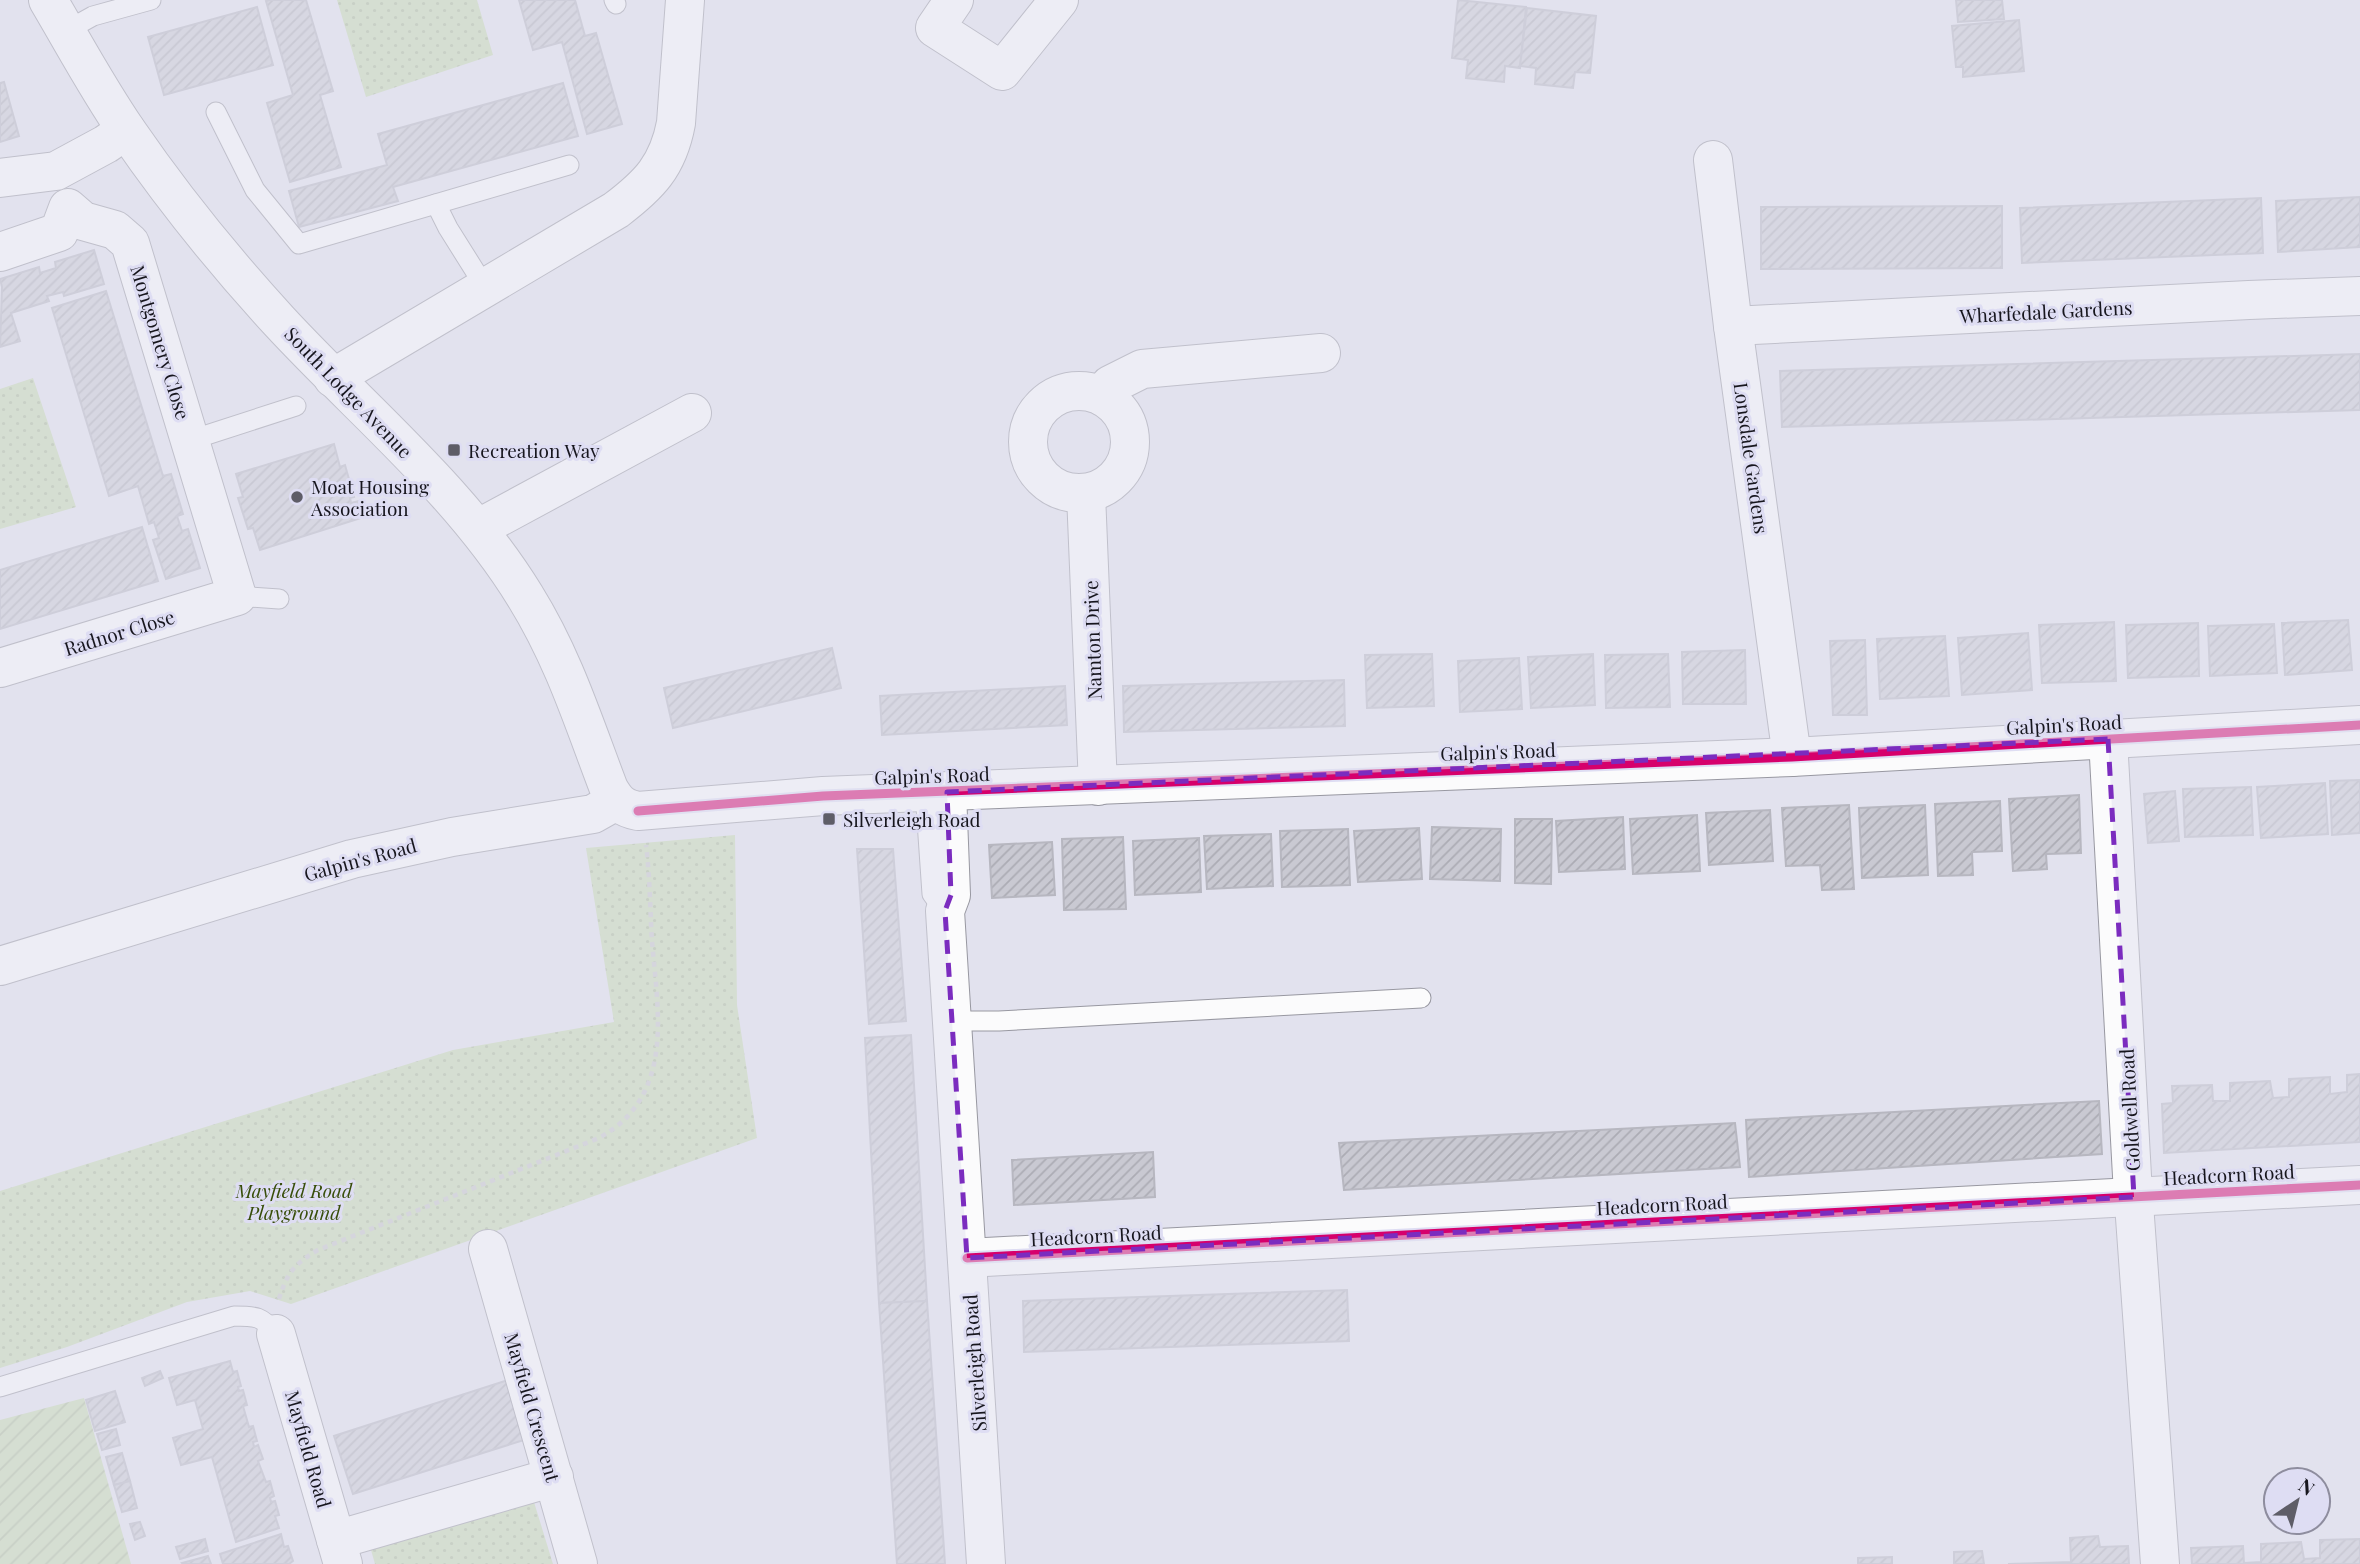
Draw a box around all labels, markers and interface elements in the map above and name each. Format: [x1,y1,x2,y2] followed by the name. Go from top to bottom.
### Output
[125,262,197,422] street label: Montgomery Close
[1958,293,2133,329] street label: Wharfedale Gardens
[279,321,419,463] street label: South Lodge Avenue
[1728,381,1776,535] street label: Lonsdale Gardens
[468,437,600,463] place label: Recreation Way
[446,442,462,458] marker: Recreation Way
[310,473,429,521] place label: Moat Housing Association
[289,489,305,505] marker: Moat Housing Association
[1077,580,1107,700] street label: Namton Drive
[61,603,177,661] street label: Radnor Close
[2006,708,2122,740] street label: Galpin's Road
[1440,736,1556,766] street label: Galpin's Road
[874,760,990,790] street label: Galpin's Road
[843,806,981,832] place label: Silverleigh Road
[821,811,837,827] marker: Silverleigh Road
[301,831,419,887] street label: Galpin's Road
[2113,1048,2145,1172] street label: Goldwell Road
[2163,1158,2295,1190] street label: Headcorn Road
[235,1177,353,1225] park label: Mayfield Road Playground
[1596,1188,1728,1220] street label: Headcorn Road
[1030,1219,1162,1251] street label: Headcorn Road
[956,1293,992,1433] street label: Silverleigh Road
[499,1329,567,1485] street label: Mayfield Crescent
[280,1387,338,1511] street label: Mayfield Road
[2262,1466,2332,1536] north arrow
[2294,1472,2321,1501] text: N

